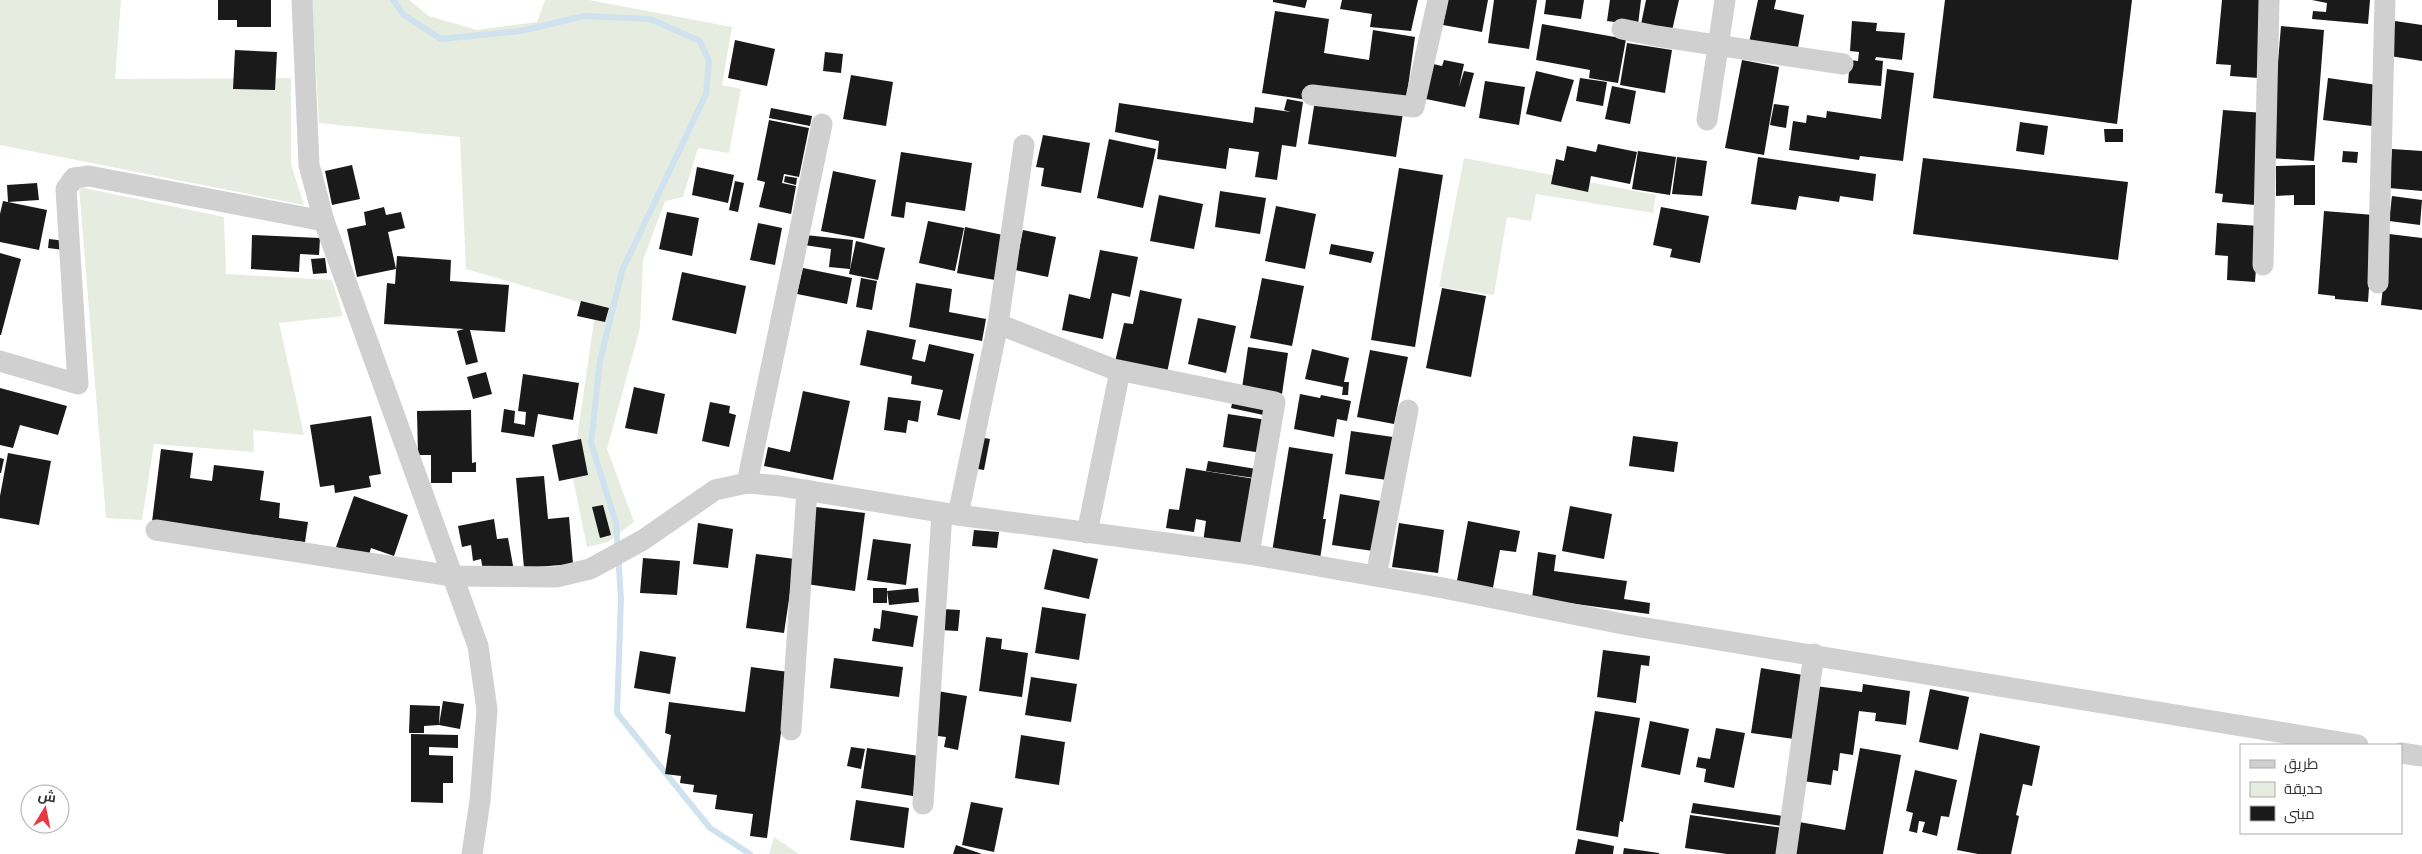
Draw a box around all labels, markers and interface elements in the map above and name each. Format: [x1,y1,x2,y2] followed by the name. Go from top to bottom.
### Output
[2240,744,2402,834] legend
[2284,756,2318,775] text: طريق
[2284,781,2323,800] text: حديقة
[20,784,70,834] north arrow
[37,787,58,808] text: ش
[2284,806,2315,825] text: مبنى

